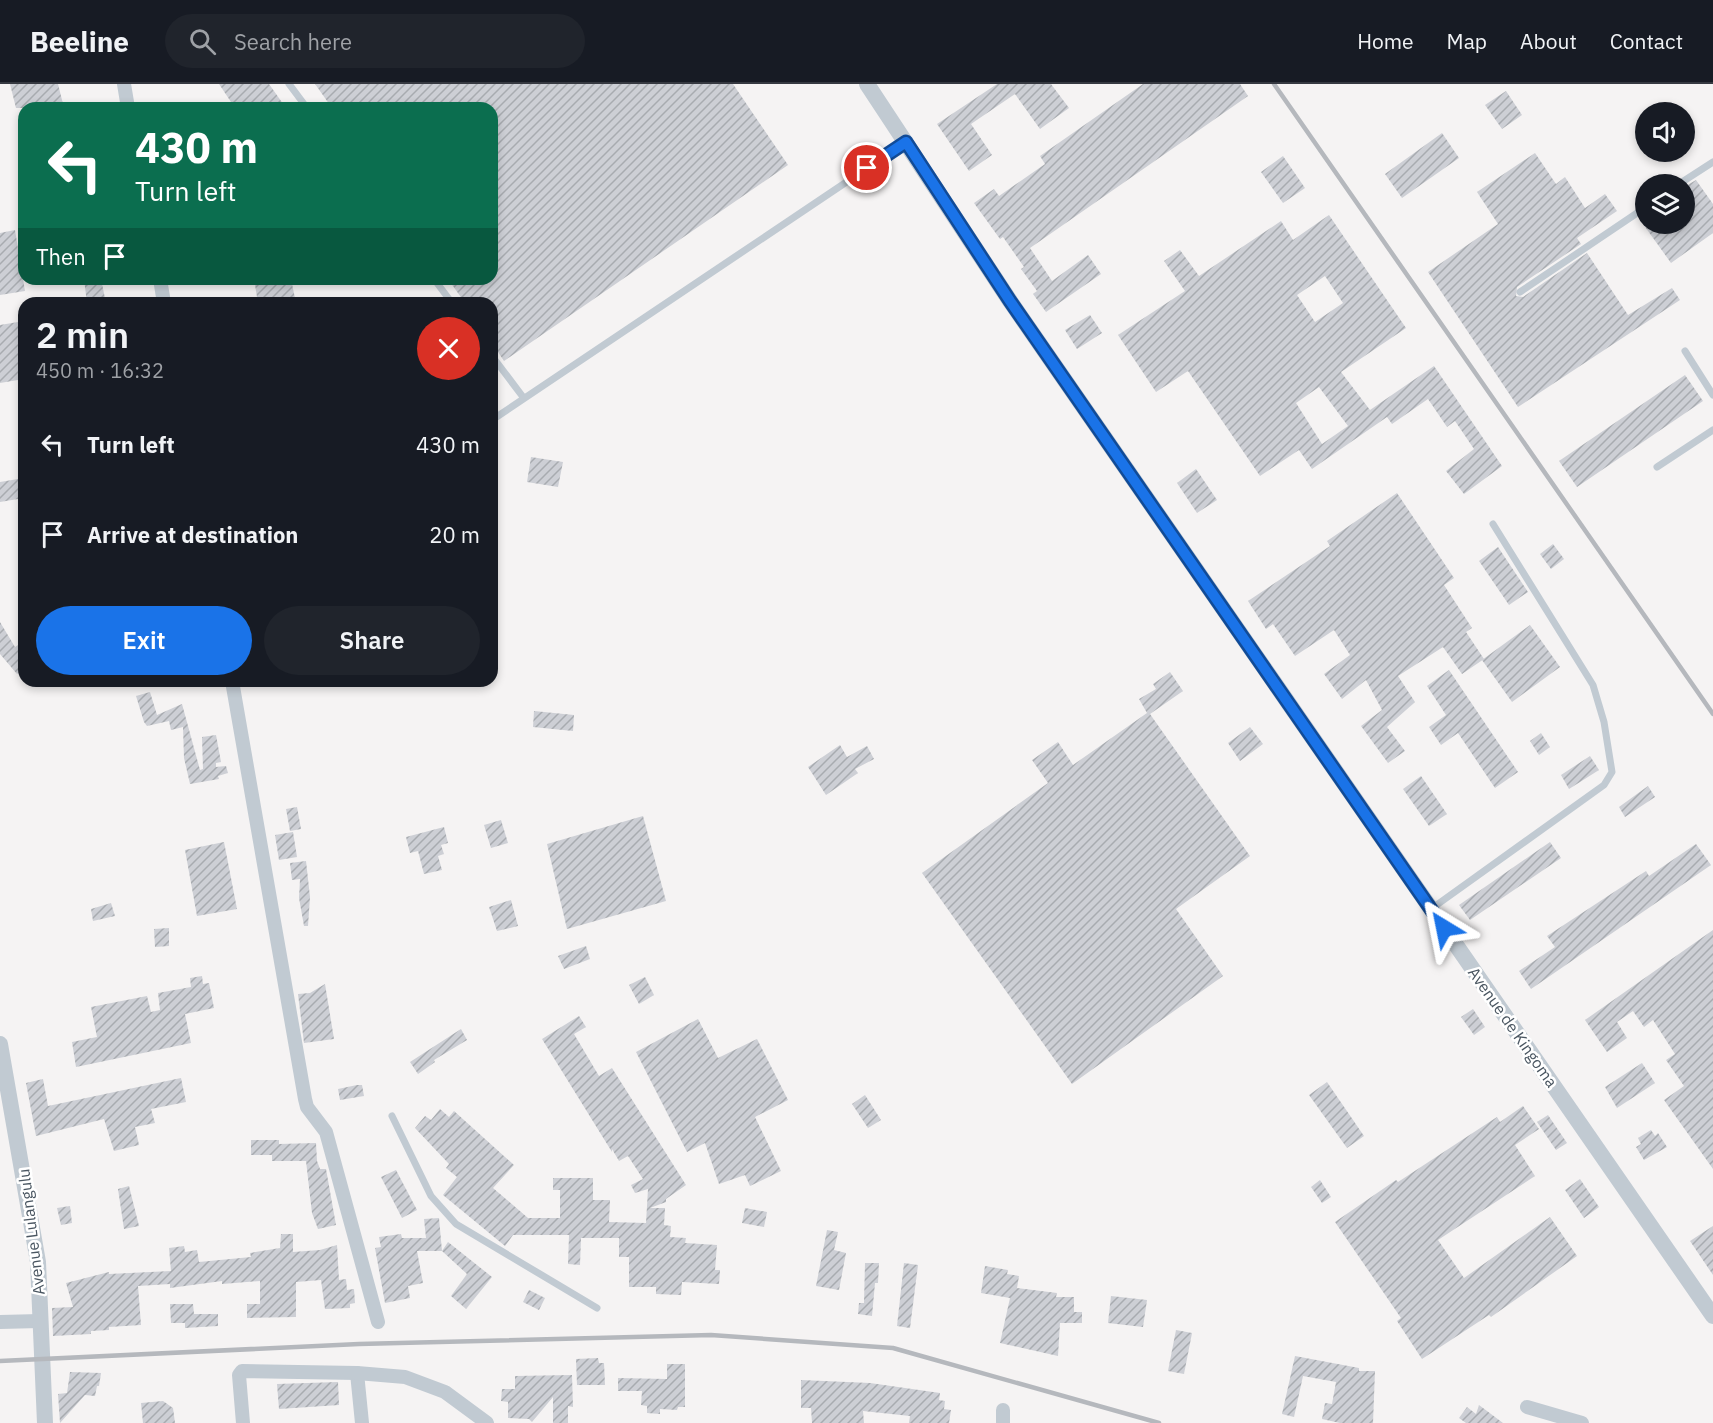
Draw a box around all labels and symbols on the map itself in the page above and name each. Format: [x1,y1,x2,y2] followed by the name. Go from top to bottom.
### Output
[841,142,892,193] pin
[1412,896,1476,960] position arrow
[1464,963,1562,1091] street label: Avenue de Kingoma
[13,1168,49,1296] street label: Avenue Lulangulu

